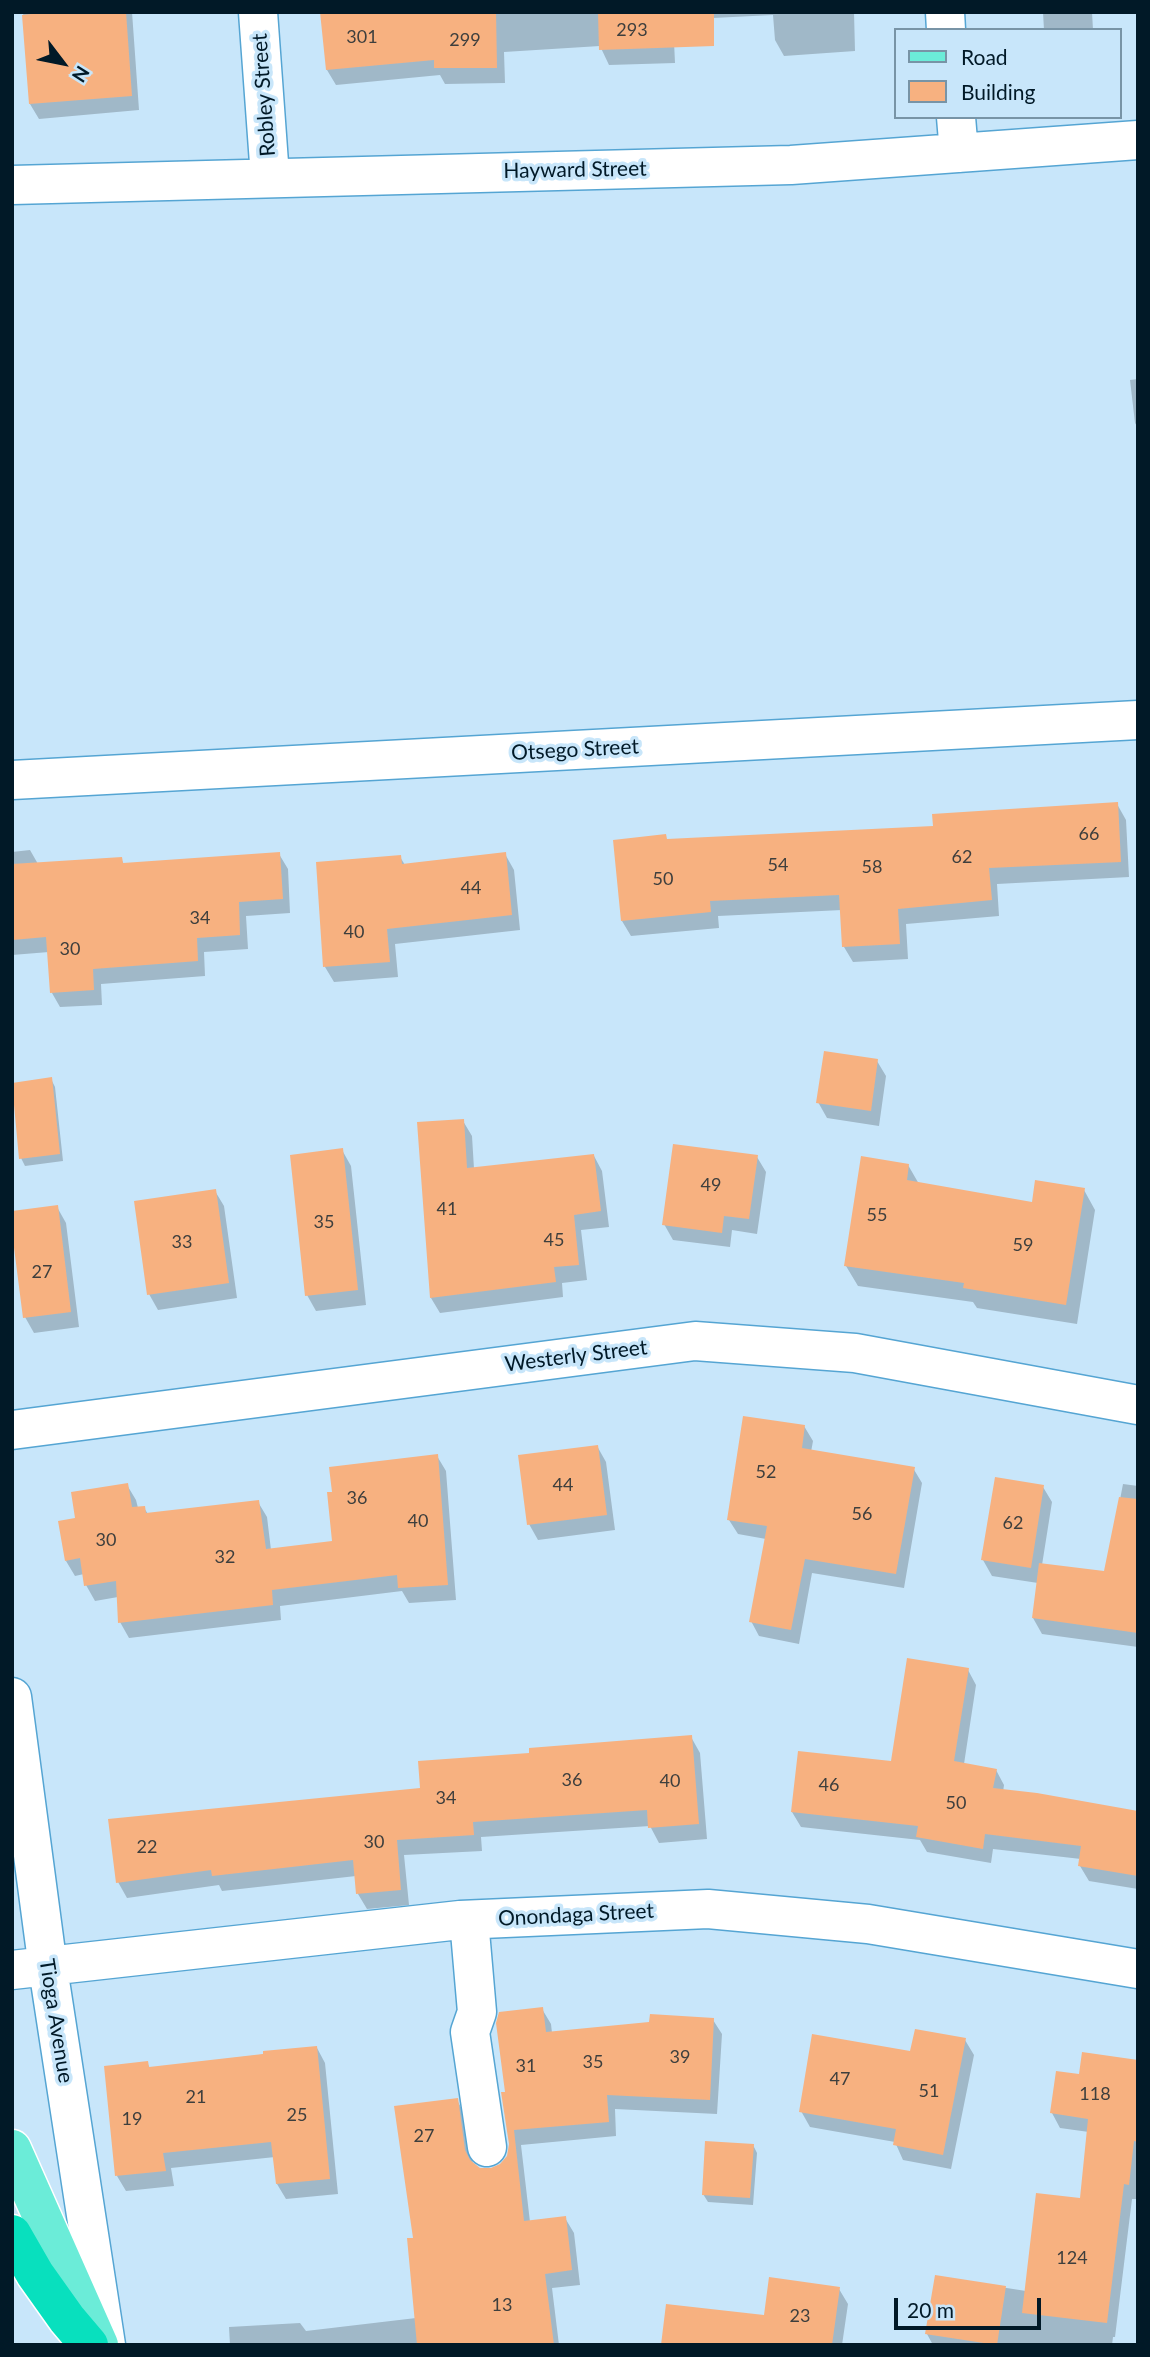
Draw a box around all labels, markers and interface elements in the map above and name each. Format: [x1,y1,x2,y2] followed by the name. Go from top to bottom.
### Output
[616,19,648,41] house number: 293
[346,26,378,48] house number: 301
[28,28,98,98] north arrow
[894,28,1122,119] legend
[449,29,481,51] house number: 299
[247,33,281,157] street label: Robley Street
[961,44,1008,69] text: Road
[68,62,95,87] text: N
[961,79,1036,104] text: Building
[503,156,647,184] street label: Hayward Street
[511,734,639,766] street label: Otsego Street
[1079,823,1099,845] house number: 66
[952,846,972,868] house number: 62
[768,854,788,876] house number: 54
[862,856,882,878] house number: 58
[653,868,673,890] house number: 50
[461,877,481,899] house number: 44
[190,907,210,929] house number: 34
[344,921,364,943] house number: 40
[60,938,80,960] house number: 30
[701,1174,721,1196] house number: 49
[437,1198,457,1220] house number: 41
[867,1204,887,1226] house number: 55
[314,1211,334,1233] house number: 35
[544,1229,564,1251] house number: 45
[172,1231,192,1253] house number: 33
[1013,1234,1033,1256] house number: 59
[32,1261,52,1283] house number: 27
[503,1335,649,1377] street label: Westerly Street
[756,1461,776,1483] house number: 52
[553,1474,573,1496] house number: 44
[347,1487,367,1509] house number: 36
[852,1503,872,1525] house number: 56
[408,1510,428,1532] house number: 40
[1003,1512,1023,1534] house number: 62
[96,1529,116,1551] house number: 30
[215,1546,235,1568] house number: 32
[562,1769,582,1791] house number: 36
[660,1770,680,1792] house number: 40
[819,1774,839,1796] house number: 46
[436,1787,456,1809] house number: 34
[946,1792,966,1814] house number: 50
[364,1831,384,1853] house number: 30
[137,1836,157,1858] house number: 22
[497,1898,655,1932] street label: Onondaga Street
[34,1957,78,2085] street label: Tioga Avenue
[670,2046,690,2068] house number: 39
[583,2051,603,2073] house number: 35
[516,2055,536,2077] house number: 31
[830,2068,850,2090] house number: 47
[919,2080,939,2102] house number: 51
[1079,2083,1111,2105] house number: 118
[186,2086,206,2108] house number: 21
[287,2104,307,2126] house number: 25
[122,2108,142,2130] house number: 19
[414,2125,434,2147] house number: 27
[1056,2247,1088,2269] house number: 124
[898,2284,1045,2328] scale bar
[492,2294,512,2316] house number: 13
[907,2297,954,2322] text: 20 m
[790,2305,810,2327] house number: 23

